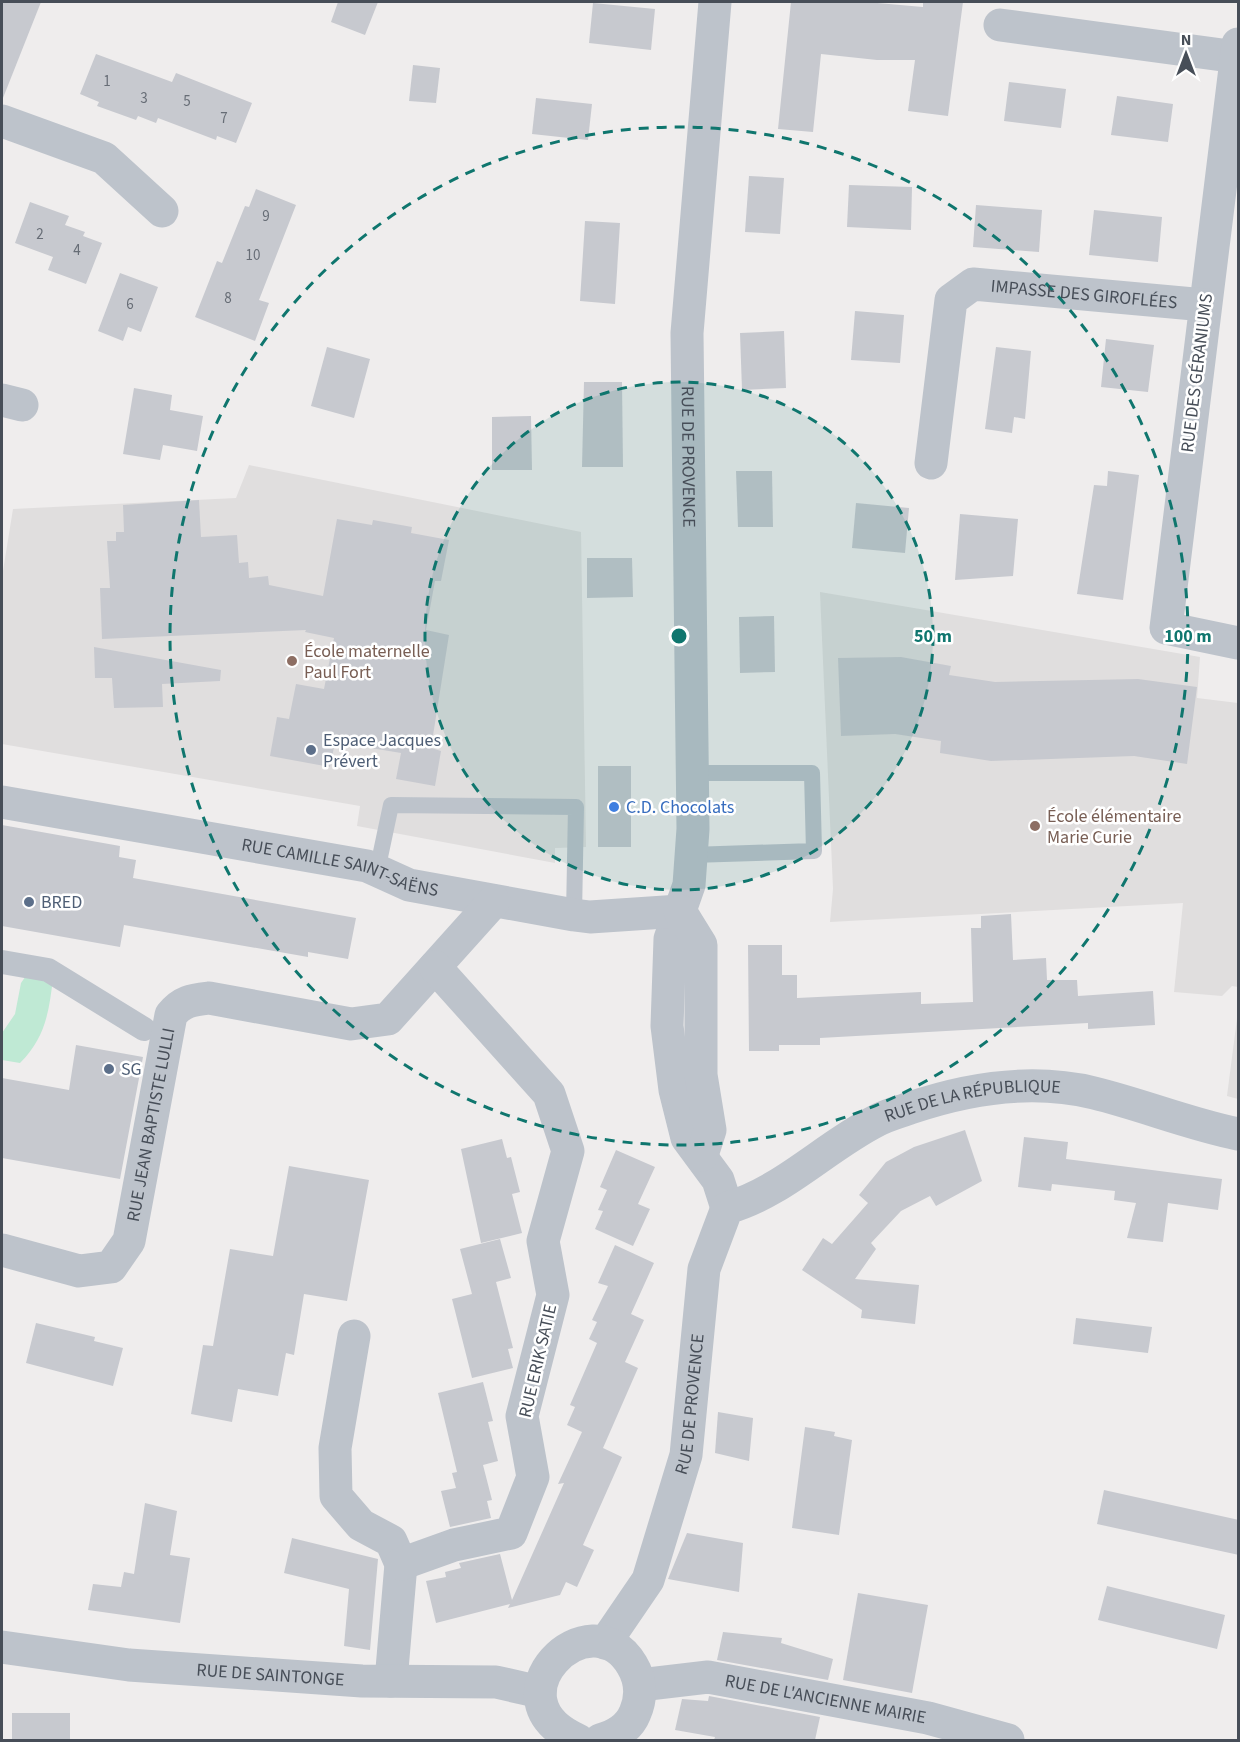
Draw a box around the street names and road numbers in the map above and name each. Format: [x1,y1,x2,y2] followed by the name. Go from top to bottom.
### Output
[990,273,1178,315] street label: IMPASSE DES GIROFLÉES
[1175,292,1219,454] street label: RUE DES GÉRANIUMS
[675,386,702,528] street label: RUE DE PROVENCE
[240,832,441,903] street label: RUE CAMILLE SAINT-SAËNS
[120,1026,181,1224] street label: RUE JEAN BAPTISTE LULLI
[881,1073,1062,1128] street label: RUE DE LA RÉPUBLIQUE
[513,1302,563,1420] street label: RUE ERIK SATIE
[668,1332,710,1478] street label: RUE DE PROVENCE
[196,1657,345,1692] street label: RUE DE SAINTONGE
[723,1668,928,1730] street label: RUE DE L'ANCIENNE MAIRIE

